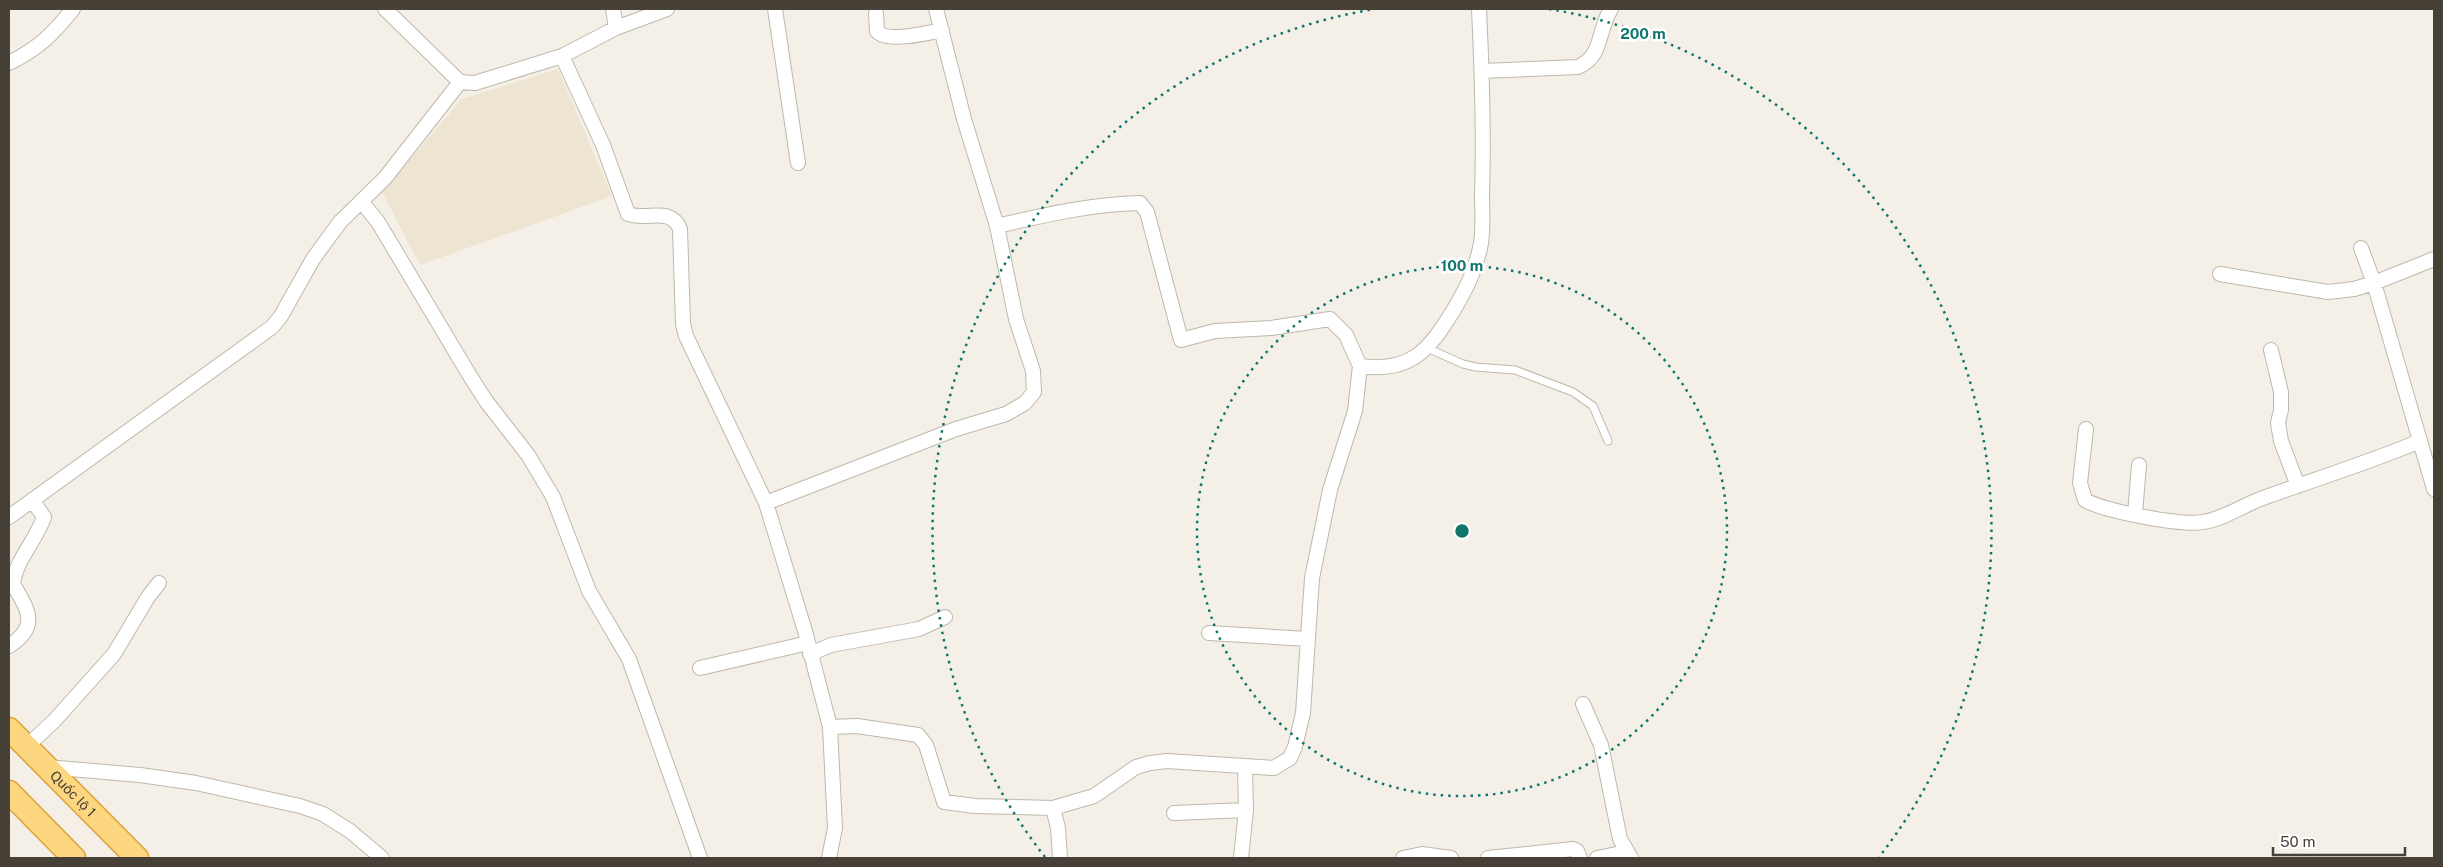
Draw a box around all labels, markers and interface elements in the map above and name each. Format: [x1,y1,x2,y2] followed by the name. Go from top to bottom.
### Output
[1620,25,1666,42] text: 200 m
[1441,257,1483,274] text: 100 m
[1453,522,1471,540] centre of rings
[47,767,99,820] street label: Quốc lộ 1
[2273,824,2406,856] scale bar
[2280,833,2315,850] text: 50 m

